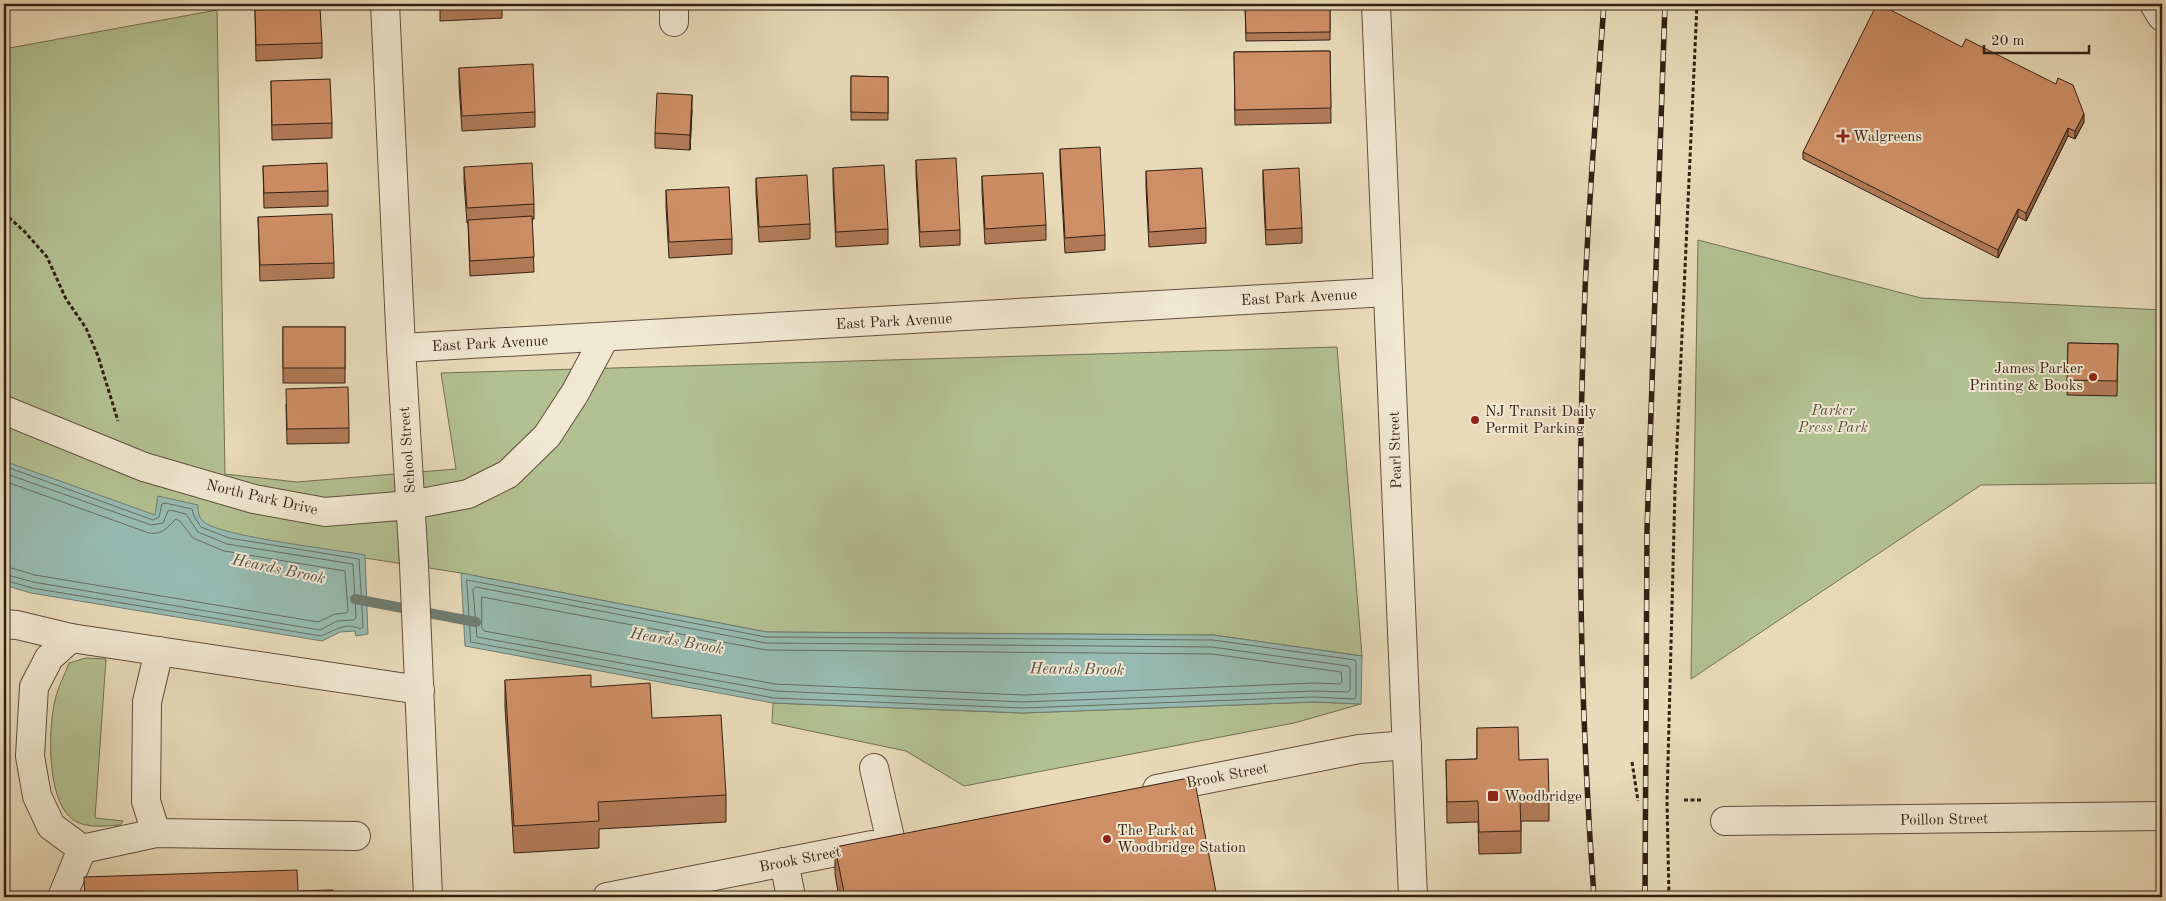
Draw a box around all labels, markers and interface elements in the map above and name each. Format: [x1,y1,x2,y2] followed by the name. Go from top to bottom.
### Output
[1984,22,2088,54] scale bar
[1991,34,2025,49] text: 20 m
[1837,130,1849,142] marker: Walgreens
[1853,130,1922,145] place label: Walgreens
[1241,288,1358,309] street label: East Park Avenue
[836,312,953,333] street label: East Park Avenue
[432,334,549,355] street label: East Park Avenue
[1969,362,2083,394] place label: James Parker Printing & Books
[2087,371,2099,383] marker: James Parker Printing & Books
[1797,404,1868,436] park label: Parker Press Park
[1485,405,1596,437] place label: NJ Transit Daily Permit Parking
[398,406,419,494] street label: School Street
[1388,411,1405,489] street label: Pearl Street
[1469,414,1481,426] marker: NJ Transit Daily Permit Parking
[204,478,319,519] street label: North Park Drive
[229,552,327,588] water label: Heards Brook
[627,626,725,658] water label: Heards Brook
[1028,661,1125,679] water label: Heards Brook
[1185,761,1270,792] street label: Brook Street
[1486,789,1500,803] marker: Woodbridge
[1504,790,1582,805] place label: Woodbridge
[1900,812,1988,829] street label: Poillon Street
[1117,824,1246,856] place label: The Park at Woodbridge Station
[1101,833,1113,845] marker: The Park at Woodbridge Station
[758,845,843,876] street label: Brook Street

